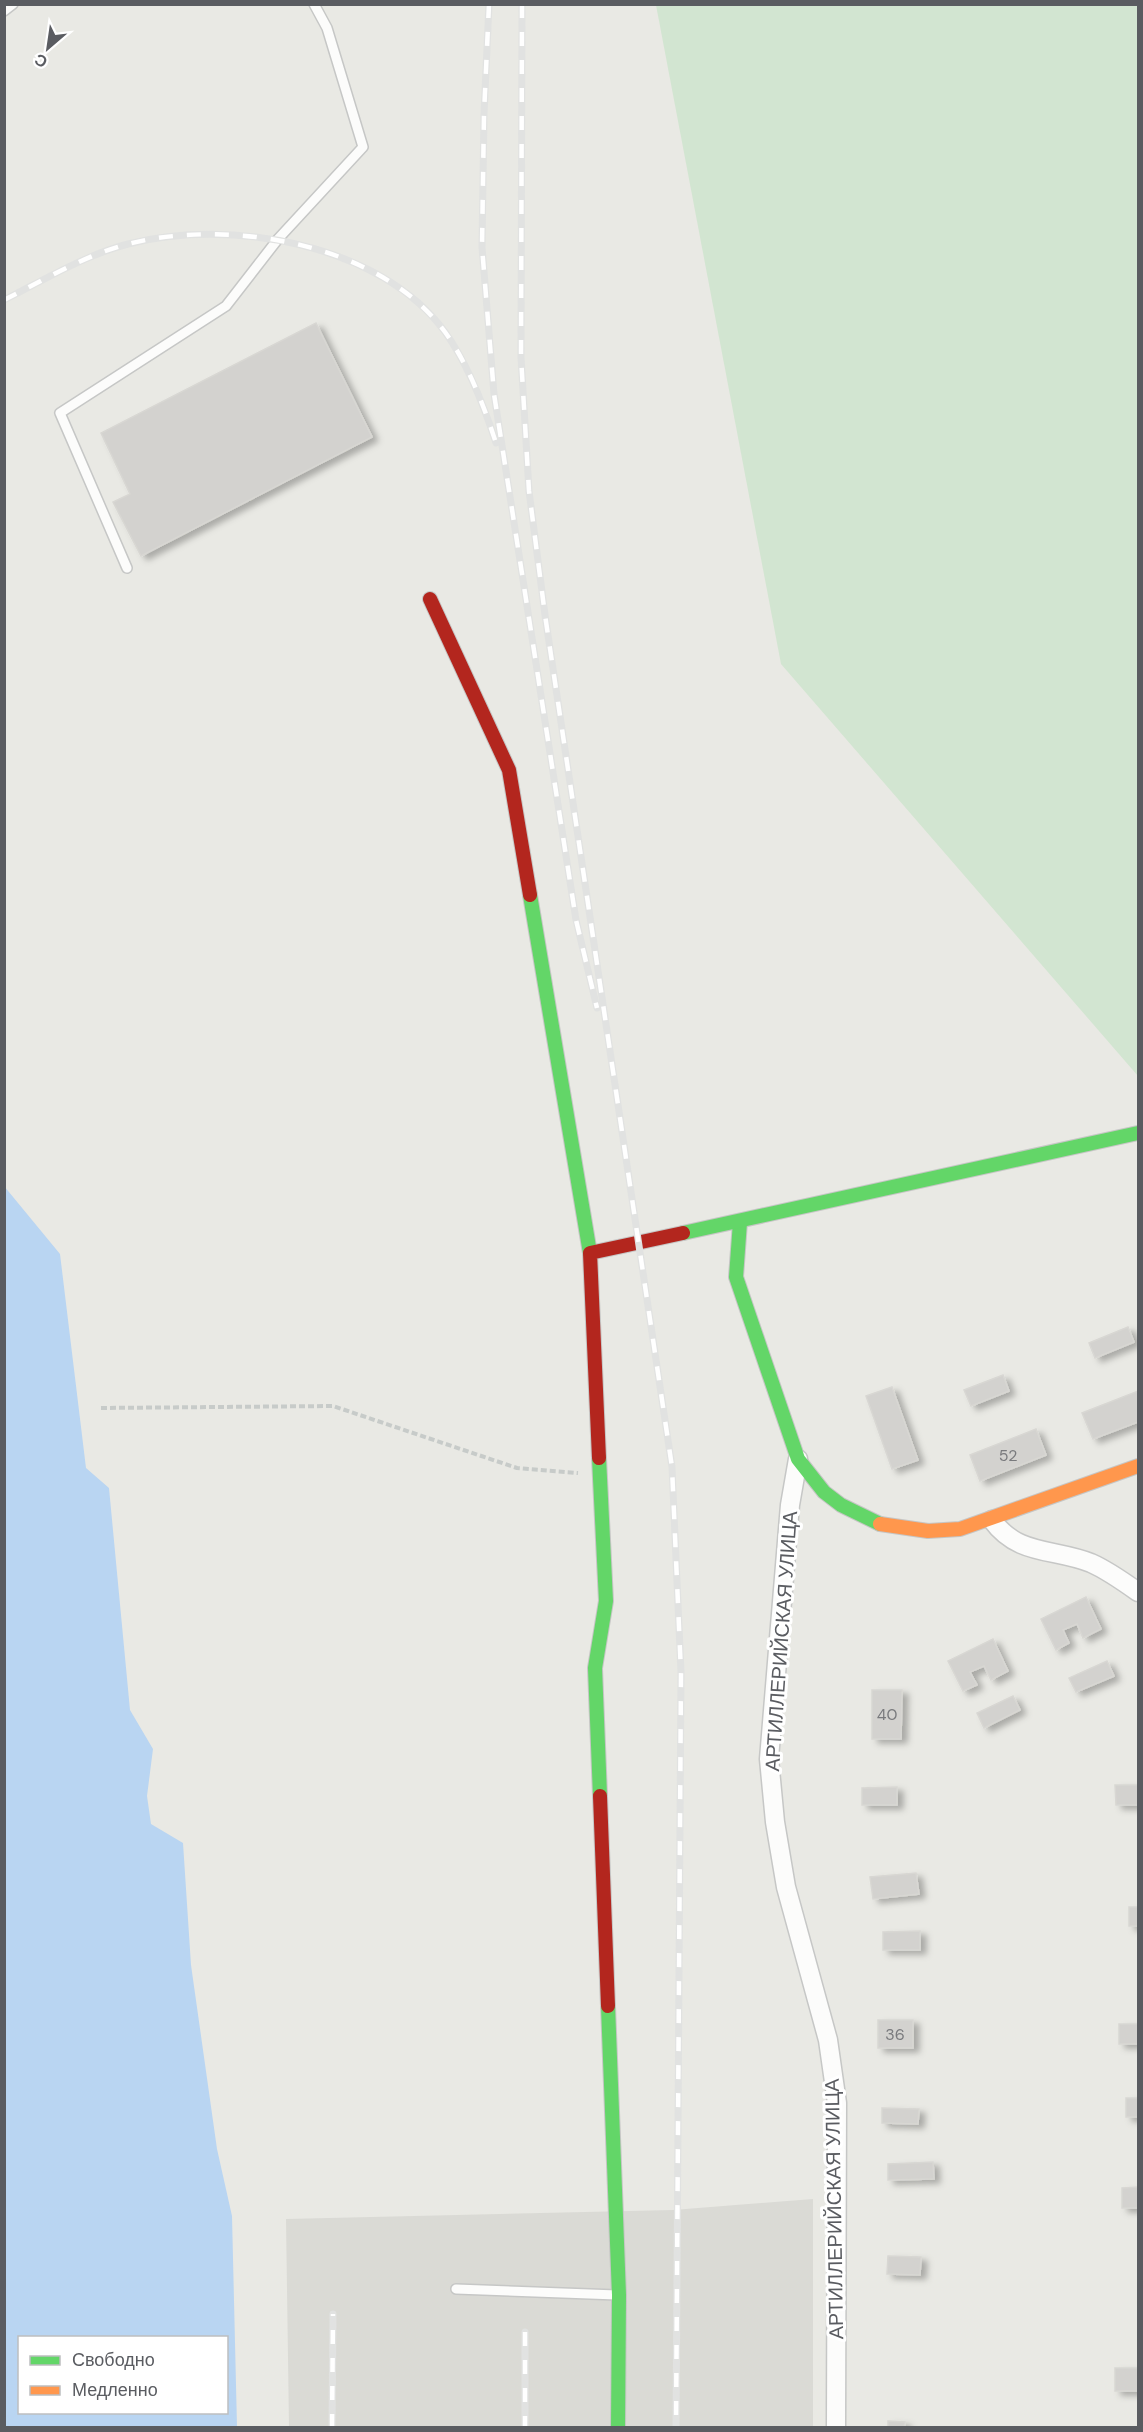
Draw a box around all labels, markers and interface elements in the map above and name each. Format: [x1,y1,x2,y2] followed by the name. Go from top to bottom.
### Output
[18,18,78,78] north arrow
[30,48,51,73] text: С
[999,1445,1017,1466] house number: 52
[759,1509,803,1772] street label: АРТИЛЛЕРИЙСКАЯ УЛИЦА
[877,1704,897,1725] house number: 40
[885,2024,905,2045] house number: 36
[819,2078,849,2340] street label: АРТИЛЛЕРИЙСКАЯ УЛИЦА
[18,2336,228,2414] legend
[72,2348,155,2372] text: Свободно
[72,2378,158,2402] text: Медленно

